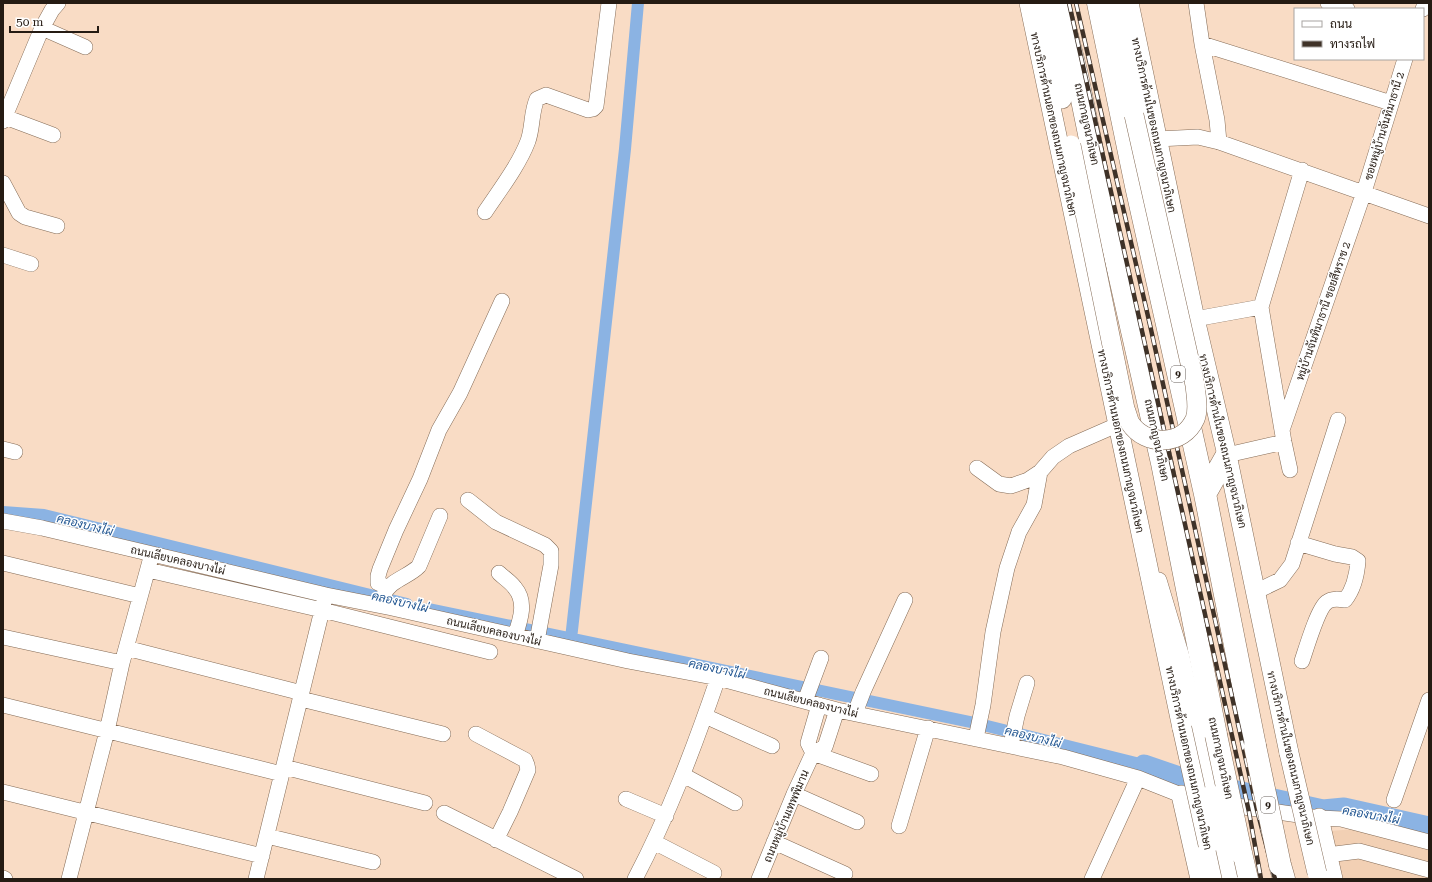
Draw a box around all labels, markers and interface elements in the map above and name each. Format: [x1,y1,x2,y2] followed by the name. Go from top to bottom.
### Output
[10,8,98,34] scale bar
[1294,8,1424,60] legend
[16,15,43,29] text: 50 m
[1330,17,1353,31] text: ถนน
[1028,31,1080,217] street label: ทางบริการด้านนอกของถนนกาญจนาภิเษก
[1129,36,1180,214] street label: ทางบริการด้านในของถนนกาญจนาภิเษก
[1330,36,1375,51] text: ทางรถไฟ
[1360,70,1408,182] street label: ซอยหมู่บ้านจันทิมาธานี 2
[1071,82,1102,166] street label: ถนนกาญจนาภิเษก
[1292,239,1354,383] street label: หมู่บ้านจันทิมาธานี ซอยสีหราช 2
[1095,348,1147,534] street label: ทางบริการด้านนอกของถนนกาญจนาภิเษก
[1196,352,1251,530] street label: ทางบริการด้านในของถนนกาญจนาภิเษก
[1171,366,1185,382] road number: 9
[1141,398,1172,482] street label: ถนนกาญจนาภิเษก
[55,510,116,539] water label: คลองบางไผ่
[129,541,227,578] street label: ถนนเลียบคลองบางไผ่
[370,588,431,616] water label: คลองบางไผ่
[445,612,543,649] street label: ถนนเลียบคลองบางไผ่
[687,655,748,682] water label: คลองบางไผ่
[1163,665,1215,851] street label: ทางบริการด้านนอกของถนนกาญจนาภิเษก
[1264,669,1319,847] street label: ทางบริการด้านในของถนนกาญจนาภิเษก
[762,683,860,721] street label: ถนนเลียบคลองบางไผ่
[1205,716,1236,800] street label: ถนนกาญจนาภิเษก
[1003,722,1064,751] water label: คลองบางไผ่
[760,768,813,865] street label: ถนนหมู่บ้านเทพพิมาน
[1261,797,1275,813] road number: 9
[1341,802,1402,827] water label: คลองบางไผ่

